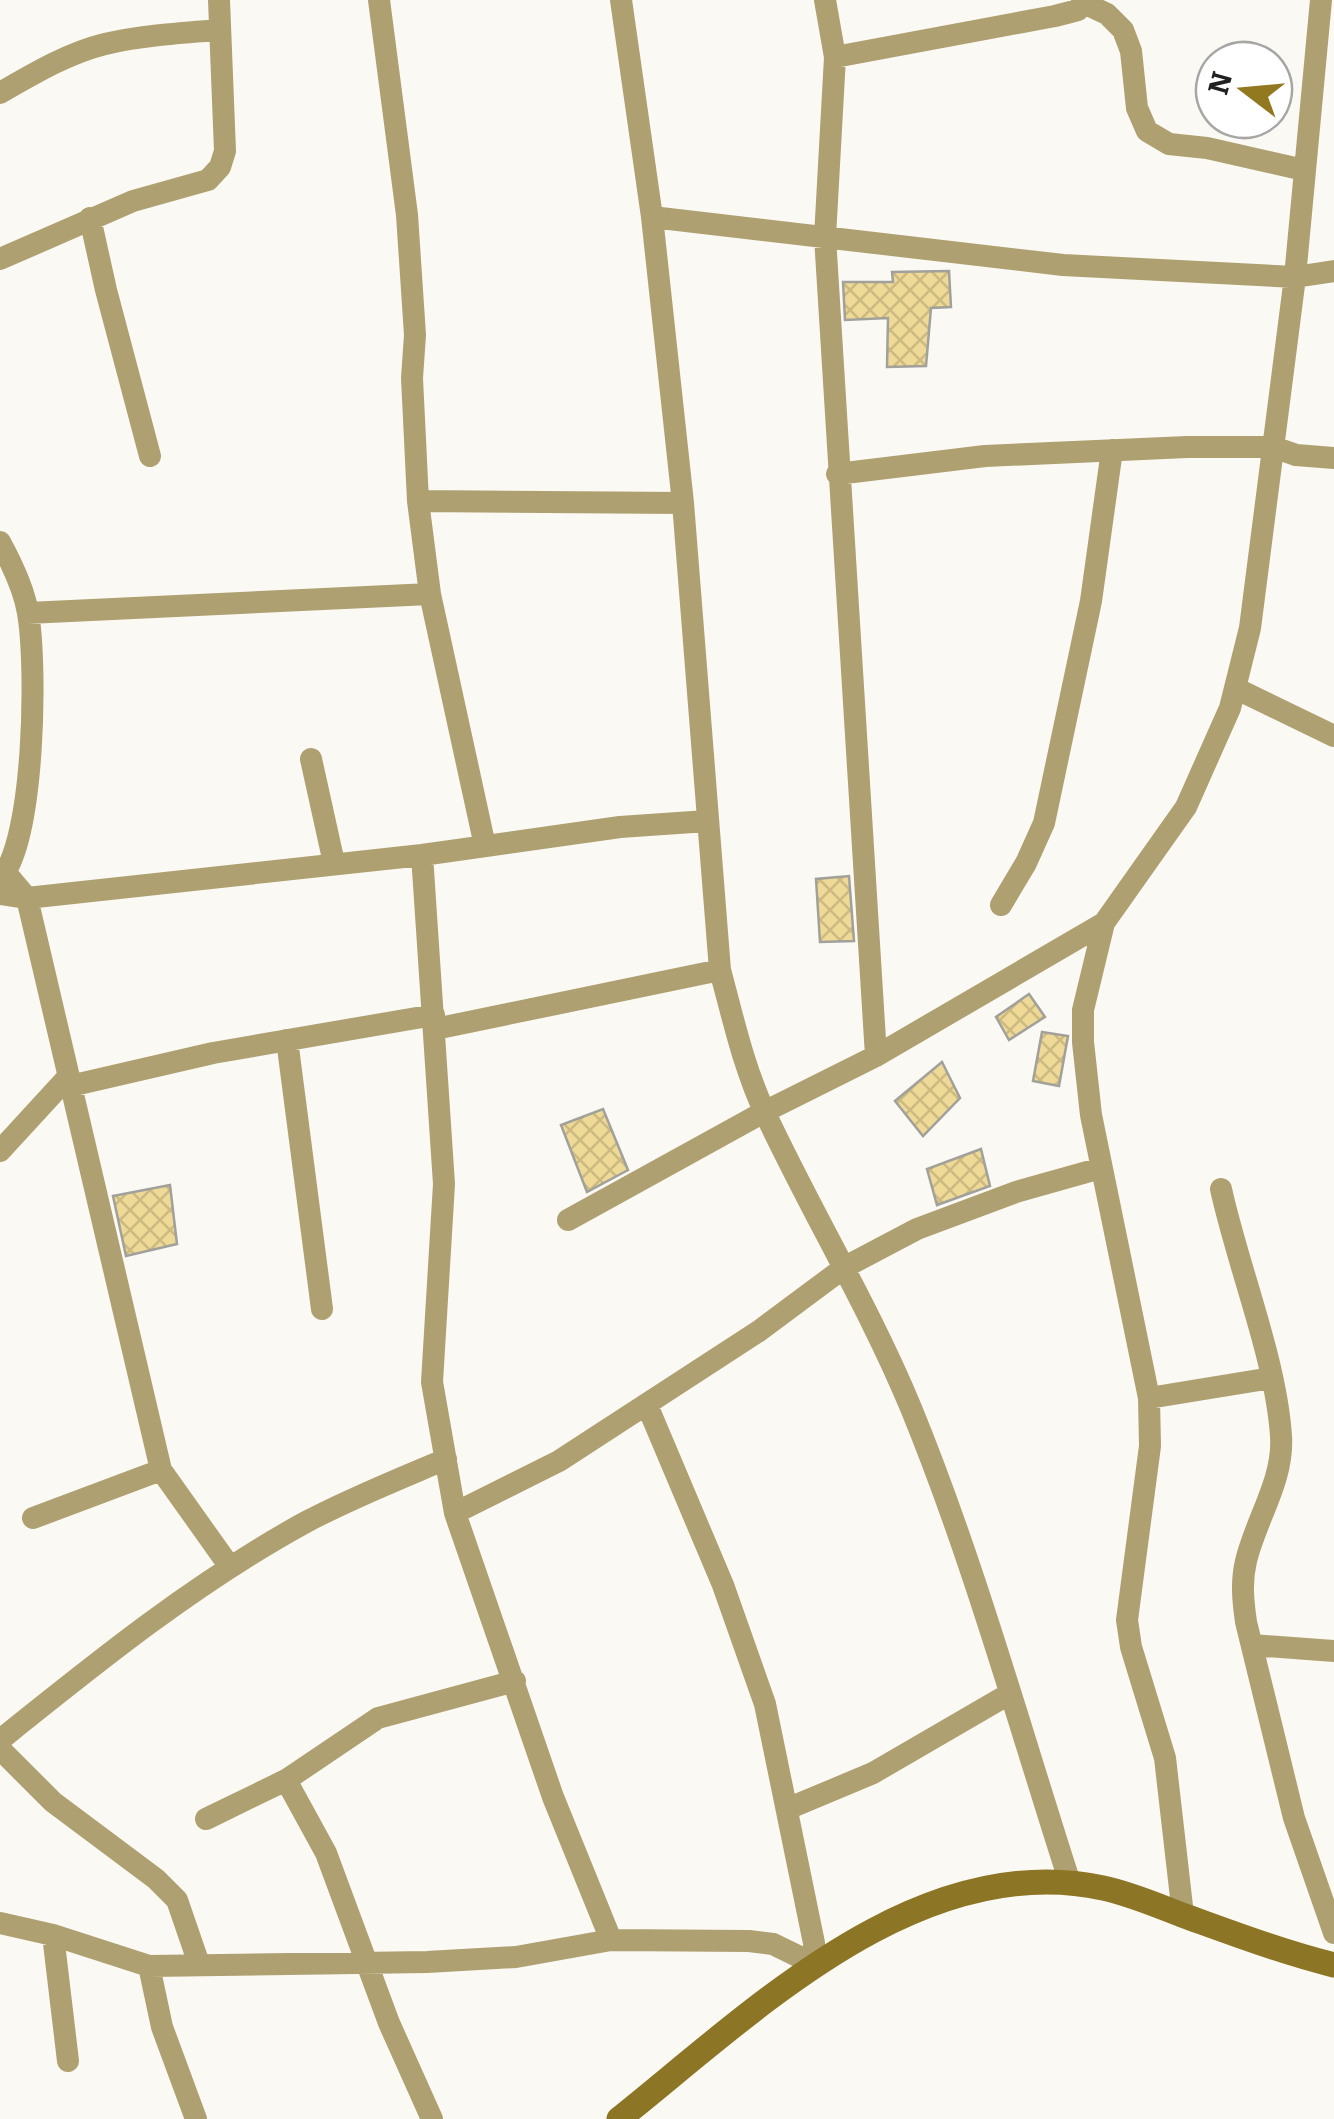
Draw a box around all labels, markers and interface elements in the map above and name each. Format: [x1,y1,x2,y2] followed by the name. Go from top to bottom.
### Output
[1194,40,1294,140] north arrow
[1202,68,1239,98] text: N

